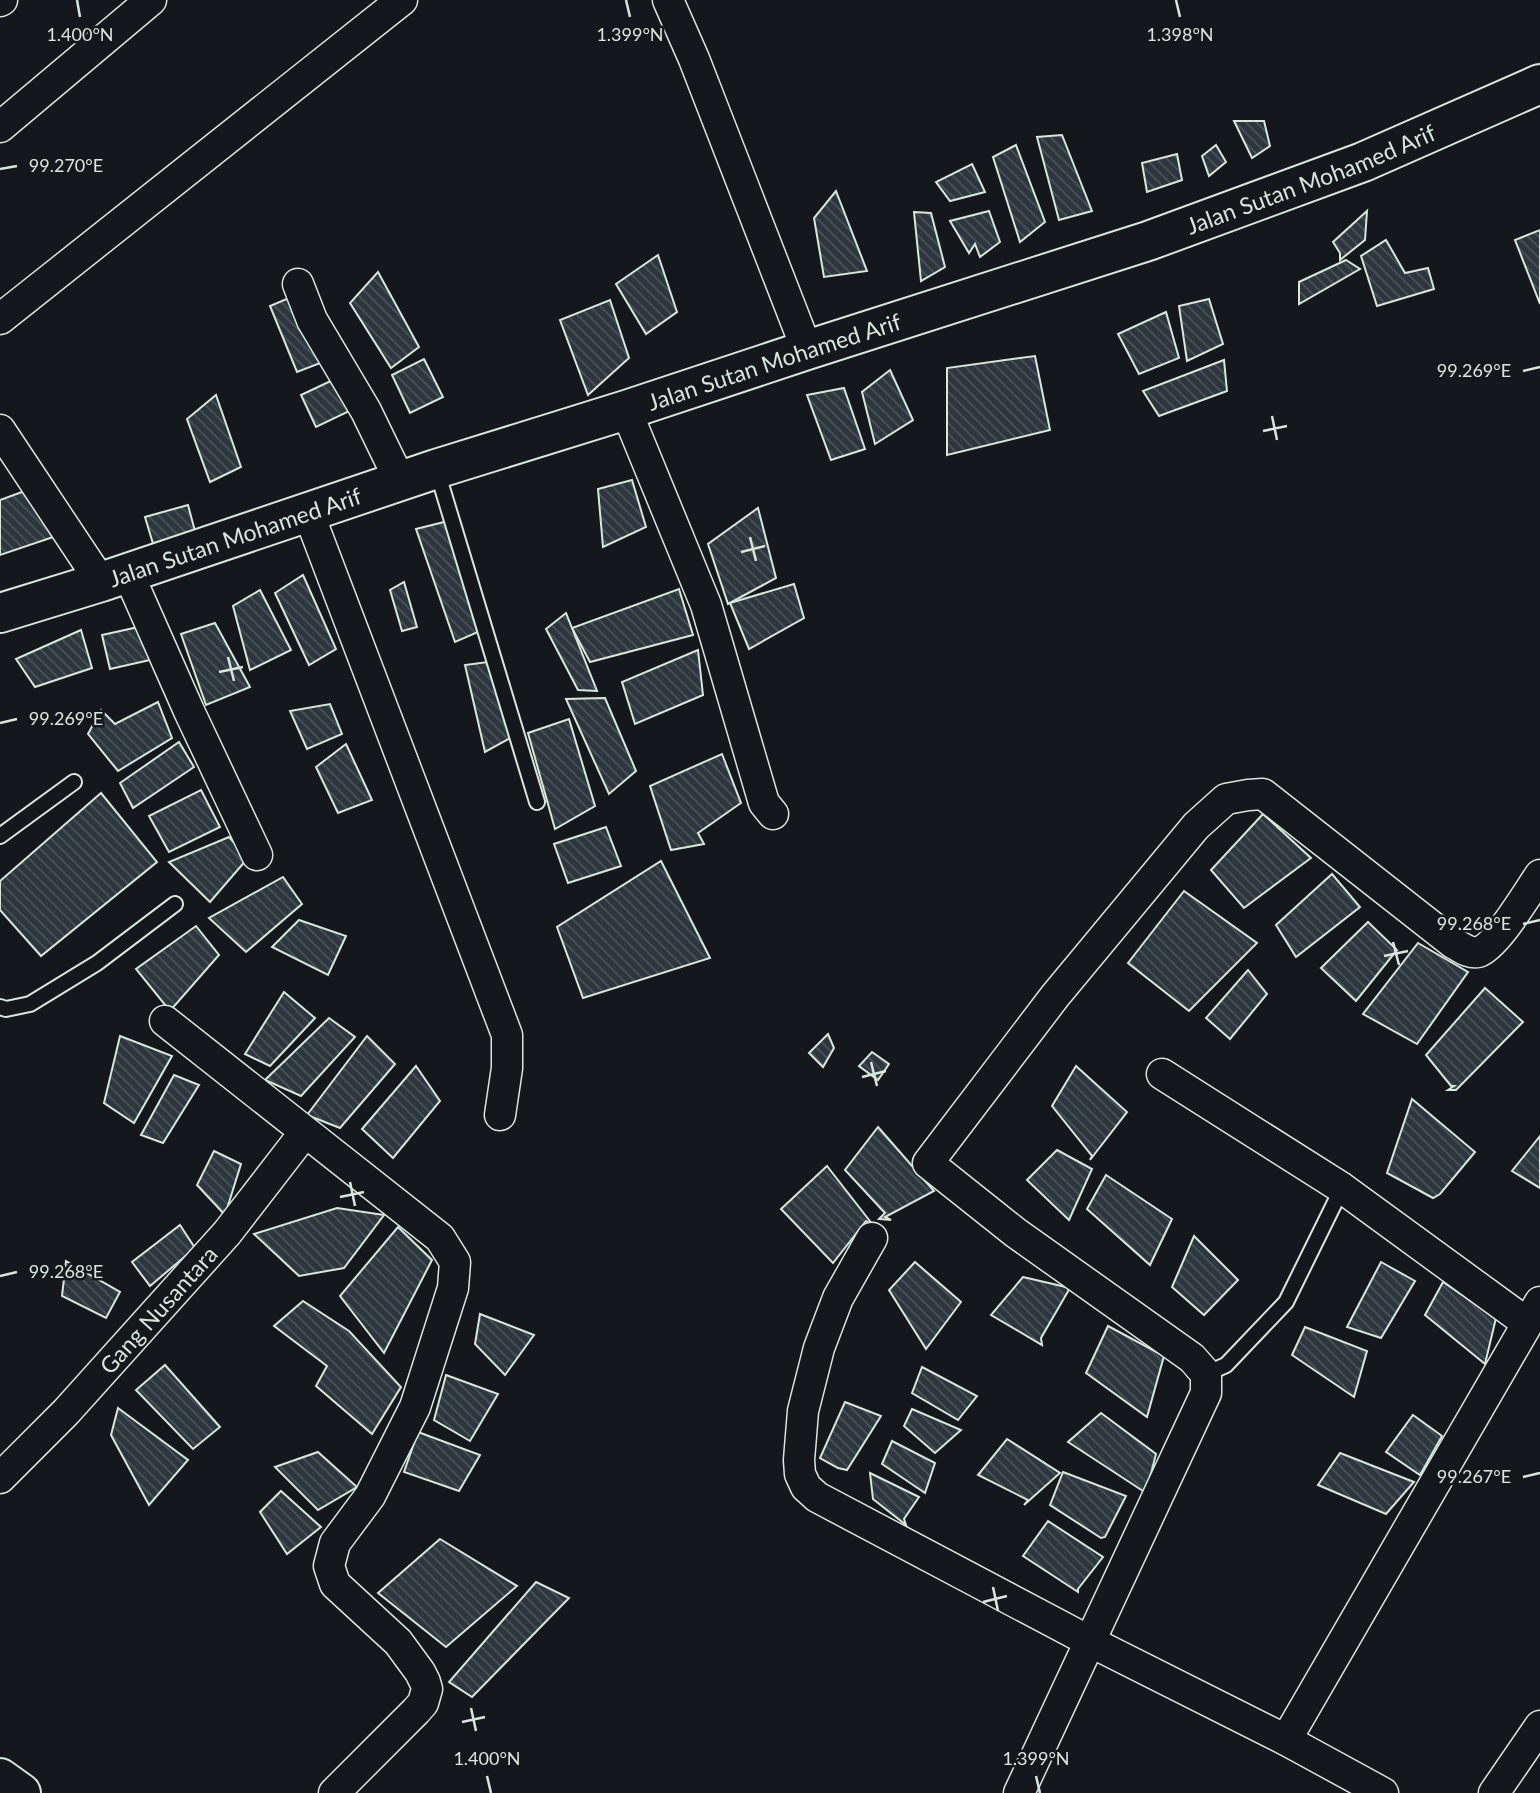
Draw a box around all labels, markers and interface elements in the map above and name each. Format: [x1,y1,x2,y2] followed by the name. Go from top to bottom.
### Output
[46,23,114,45] text: 1.400°N
[596,23,664,45] text: 1.399°N
[1146,23,1214,45] text: 1.398°N
[1182,118,1440,240] street label: Jalan Sutan Mohamed Arif
[29,154,103,176] text: 99.270°E
[644,307,904,416] street label: Jalan Sutan Mohamed Arif
[1437,359,1511,381] text: 99.269°E
[105,481,365,592] street label: Jalan Sutan Mohamed Arif
[29,707,103,729] text: 99.269°E
[1437,912,1511,934] text: 99.268°E
[93,1240,223,1379] street label: Gang Nusantara
[29,1260,103,1282] text: 99.268°E
[1437,1465,1511,1487] text: 99.267°E
[453,1747,521,1769] text: 1.400°N
[1002,1747,1070,1769] text: 1.399°N

